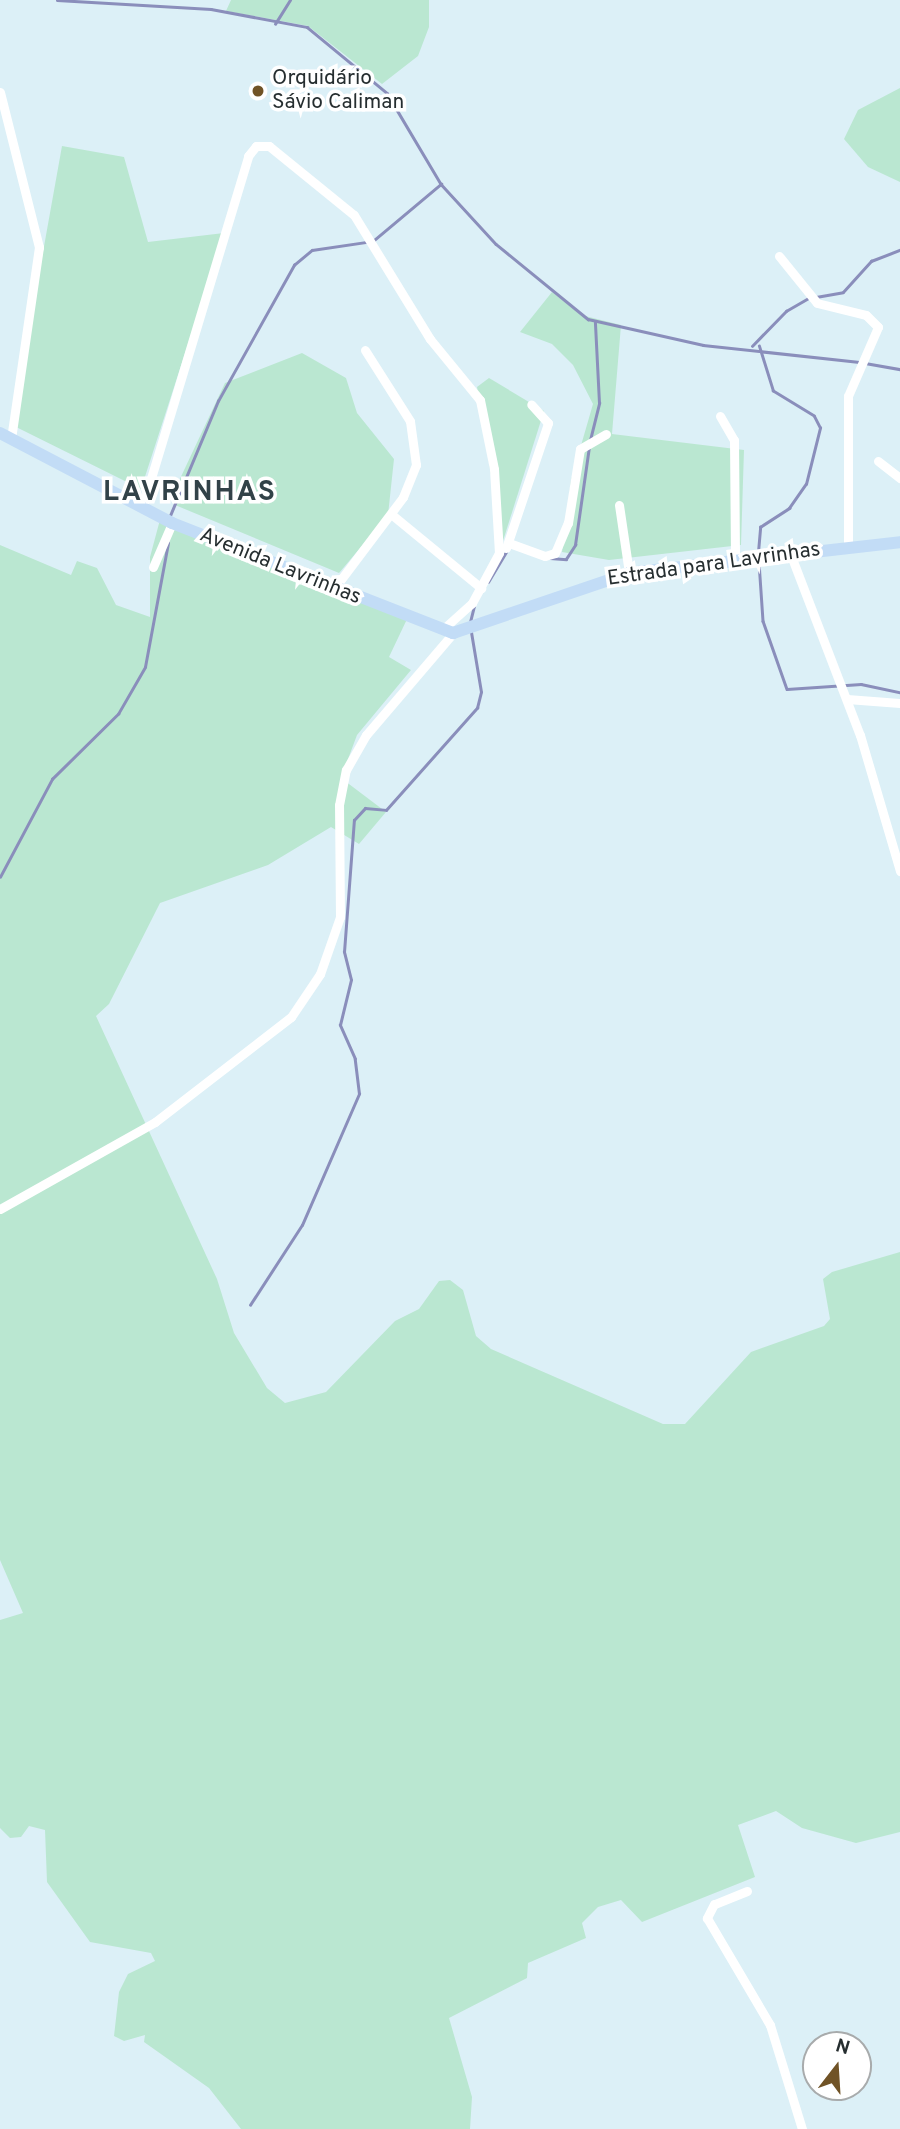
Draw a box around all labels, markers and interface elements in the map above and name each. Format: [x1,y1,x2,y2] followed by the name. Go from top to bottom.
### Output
[272,66,404,116] place label: Orquidário Sávio Caliman
[250,83,266,99] marker: Orquidário Sávio Caliman
[104,476,276,510] district label: LAVRINHAS
[196,523,364,611] street label: Avenida Lavrinhas
[606,538,822,592] street label: Estrada para Lavrinhas
[802,2031,872,2101] north arrow
[833,2034,853,2061] text: N

